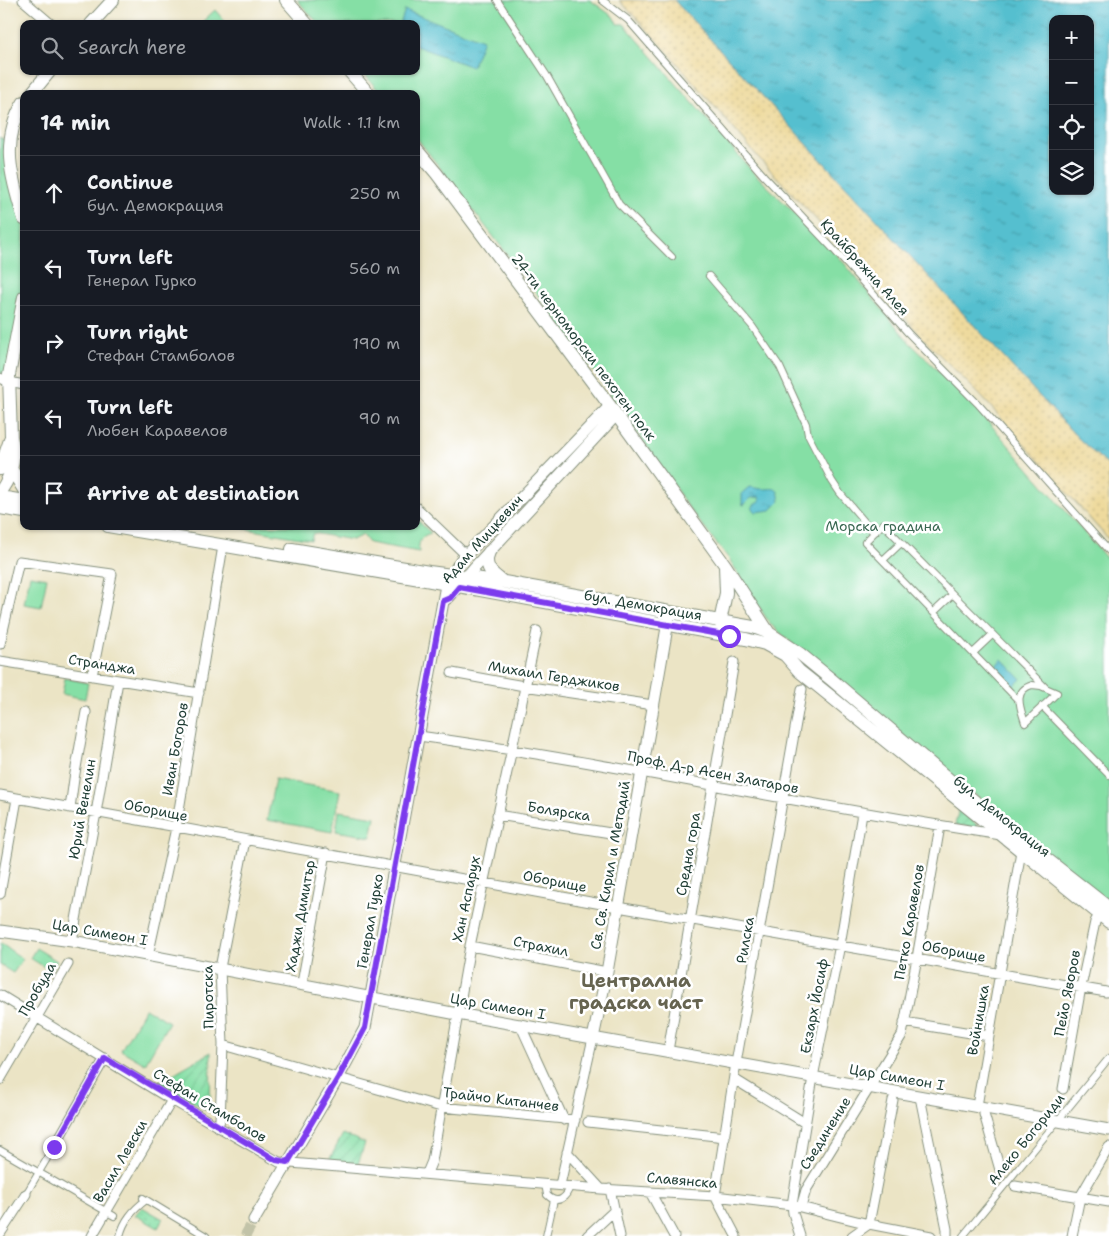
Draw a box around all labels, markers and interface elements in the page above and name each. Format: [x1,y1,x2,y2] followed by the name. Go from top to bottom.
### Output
[1049,15,1094,195] map controls
[1049,15,1094,60] button: +
[20,20,420,75] search box
[38,34,66,62] icon: search
[78,35,187,60] text: Search here
[1049,60,1094,105] button: −
[1049,105,1094,150] button: locate
[40,109,110,137] text: 14 min
[303,112,400,133] text: Walk · 1.1 km
[1049,150,1094,195] button: layers
[87,170,173,195] text: Continue
[40,179,68,207] icon: ahead
[349,183,400,204] text: 250 m
[87,195,224,216] text: бул. Демокрация
[817,215,913,319] street label: Крайбрежна Алея
[87,245,173,270] text: Turn left
[508,250,661,445] street label: 24-ти черноморски пехотен полк
[40,254,68,282] icon: left
[349,258,400,279] text: 560 m
[87,270,197,291] text: Генерал Гурко
[87,320,188,345] text: Turn right
[40,329,68,357] icon: right
[353,333,400,354] text: 190 m
[87,345,235,366] text: Стефан Стамболов
[87,395,173,420] text: Turn left
[40,404,68,432] icon: left
[359,408,400,429] text: 90 m
[87,420,228,441] text: Любен Каравелов
[40,479,68,507] icon: arrive
[87,481,299,506] text: Arrive at destination
[437,491,527,587] street label: Адам Мицкевич
[825,517,941,535] park label: Морска градина
[582,586,704,624] street label: бул. Демокрация
[718,625,741,648] route start
[67,650,137,678] street label: Странджа
[487,657,621,695] street label: Михаил Герджиков
[158,701,192,797] street label: Иван Богоров
[626,747,800,797] street label: Проф. Д-р Асен Златаров
[64,758,100,860] street label: Юрий Венелин
[950,771,1054,861] street label: бул. Демокрация
[586,779,634,951] street label: Св. Св. Кирил и Методий
[123,795,190,825] street label: Оборище
[526,797,592,825] street label: Болярска
[672,810,704,897] street label: Средна гора
[448,854,484,944] street label: Хан Аспарух
[281,858,319,973] street label: Хаджи Димитър
[890,863,928,981] street label: Петко Каравелов
[522,866,589,896] street label: Оборище
[353,872,387,970] street label: Генерал Гурко
[51,915,149,949] street label: Цар Симеон I
[732,915,758,965] street label: Рилска
[512,932,570,960] street label: Страхил
[921,936,988,966] street label: Оборище
[1050,948,1084,1038] street label: Пейо Яворов
[796,957,832,1055] street label: Екзарх Йосиф
[14,958,60,1019] street label: Пробуда
[198,965,218,1029] street label: Пиротска
[569,968,704,1015] district label: Централна градска част
[963,983,993,1057] street label: Войнишка
[449,989,547,1023] street label: Цар Симеон I
[848,1060,946,1094] street label: Цар Симеон I
[150,1064,270,1146] street label: Стефан Стамболов
[442,1083,560,1115] street label: Трайчо Китанчев
[984,1090,1068,1188] street label: Алеко Богориди
[795,1093,855,1173] street label: Съединение
[89,1116,151,1206] street label: Васил Левски
[43,1136,66,1159] route end
[646,1168,718,1192] street label: Славянска

